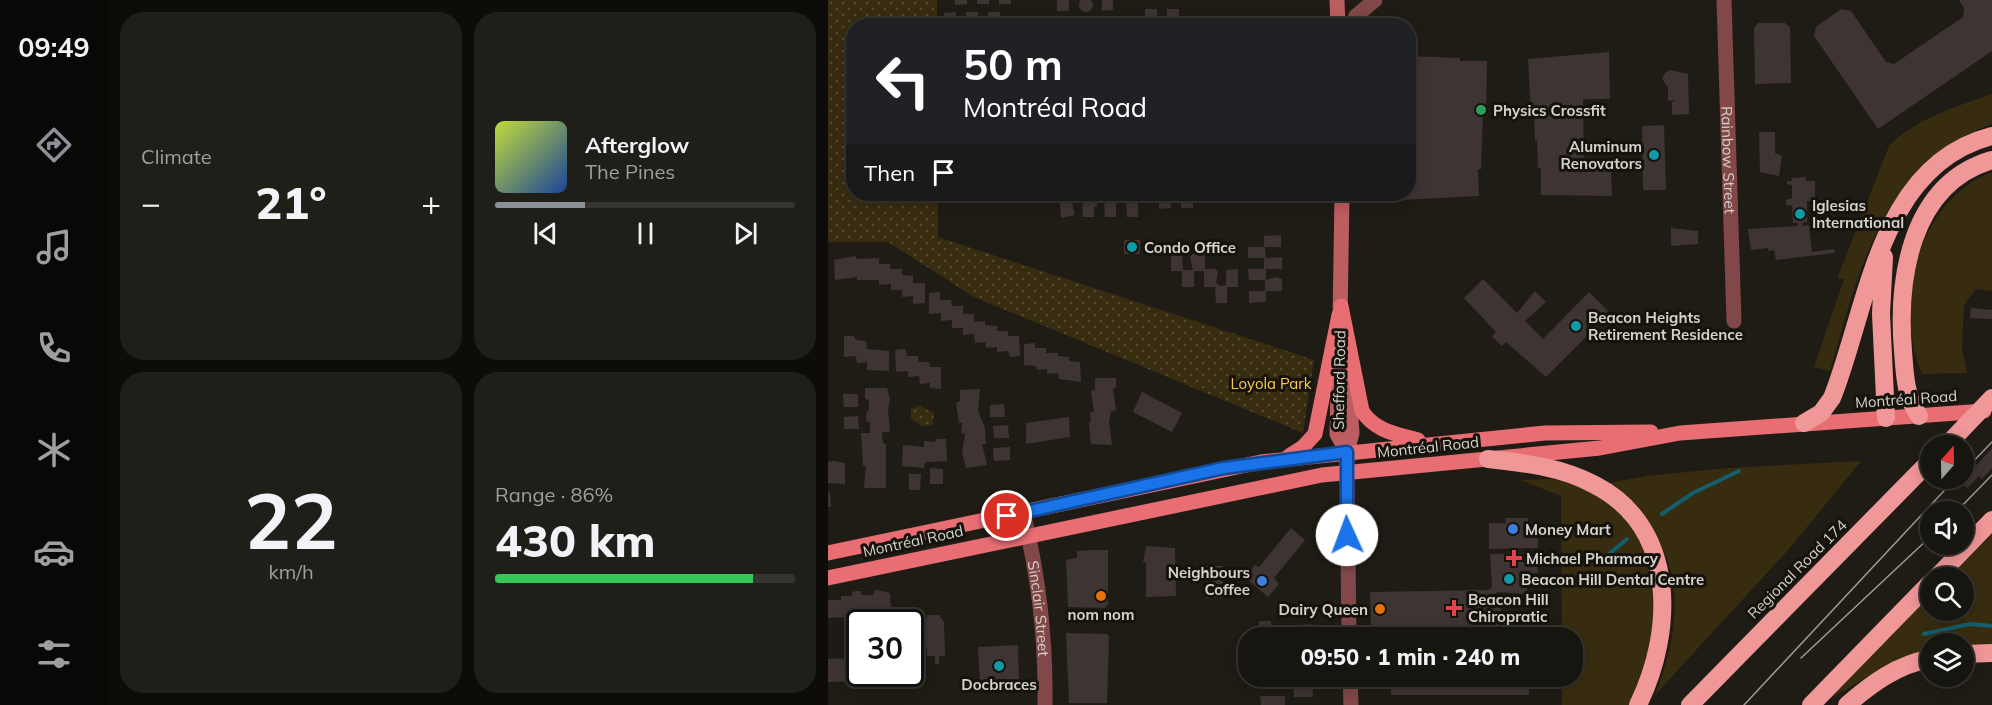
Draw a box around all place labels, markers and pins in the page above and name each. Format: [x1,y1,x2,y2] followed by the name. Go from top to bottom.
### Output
[1493,101,1606,120] place label: Physics Crossfit
[1474,103,1488,117] marker: Physics Crossfit
[1561,137,1642,173] place label: Aluminum Renovators
[1647,148,1661,162] marker: Aluminum Renovators
[1812,196,1904,232] place label: Iglesias International
[1793,207,1807,221] marker: Iglesias International
[1144,238,1236,257] place label: Condo Office
[1125,240,1139,254] marker: Condo Office
[1588,308,1743,344] place label: Beacon Heights Retirement Residence
[1569,319,1583,333] marker: Beacon Heights Retirement Residence
[981,490,1032,541] pin
[1525,520,1611,539] place label: Money Mart
[1506,522,1520,536] marker: Money Mart
[1526,549,1659,568] place label: Michael Pharmacy
[1507,551,1521,565] marker: Michael Pharmacy
[1168,563,1250,599] place label: Neighbours Coffee
[1521,570,1704,589] place label: Beacon Hill Dental Centre
[1502,572,1516,586] marker: Beacon Hill Dental Centre
[1255,574,1269,588] marker: Neighbours Coffee
[1094,589,1108,603] marker: nom nom
[1468,590,1549,626] place label: Beacon Hill Chiropratic
[1445,599,1463,617] marker: Beacon Hill Chiropratic
[1279,600,1368,619] place label: Dairy Queen
[1373,602,1387,616] marker: Dairy Queen
[1068,605,1134,624] place label: nom nom
[992,659,1006,673] marker: Docbraces
[961,675,1037,694] place label: Docbraces

